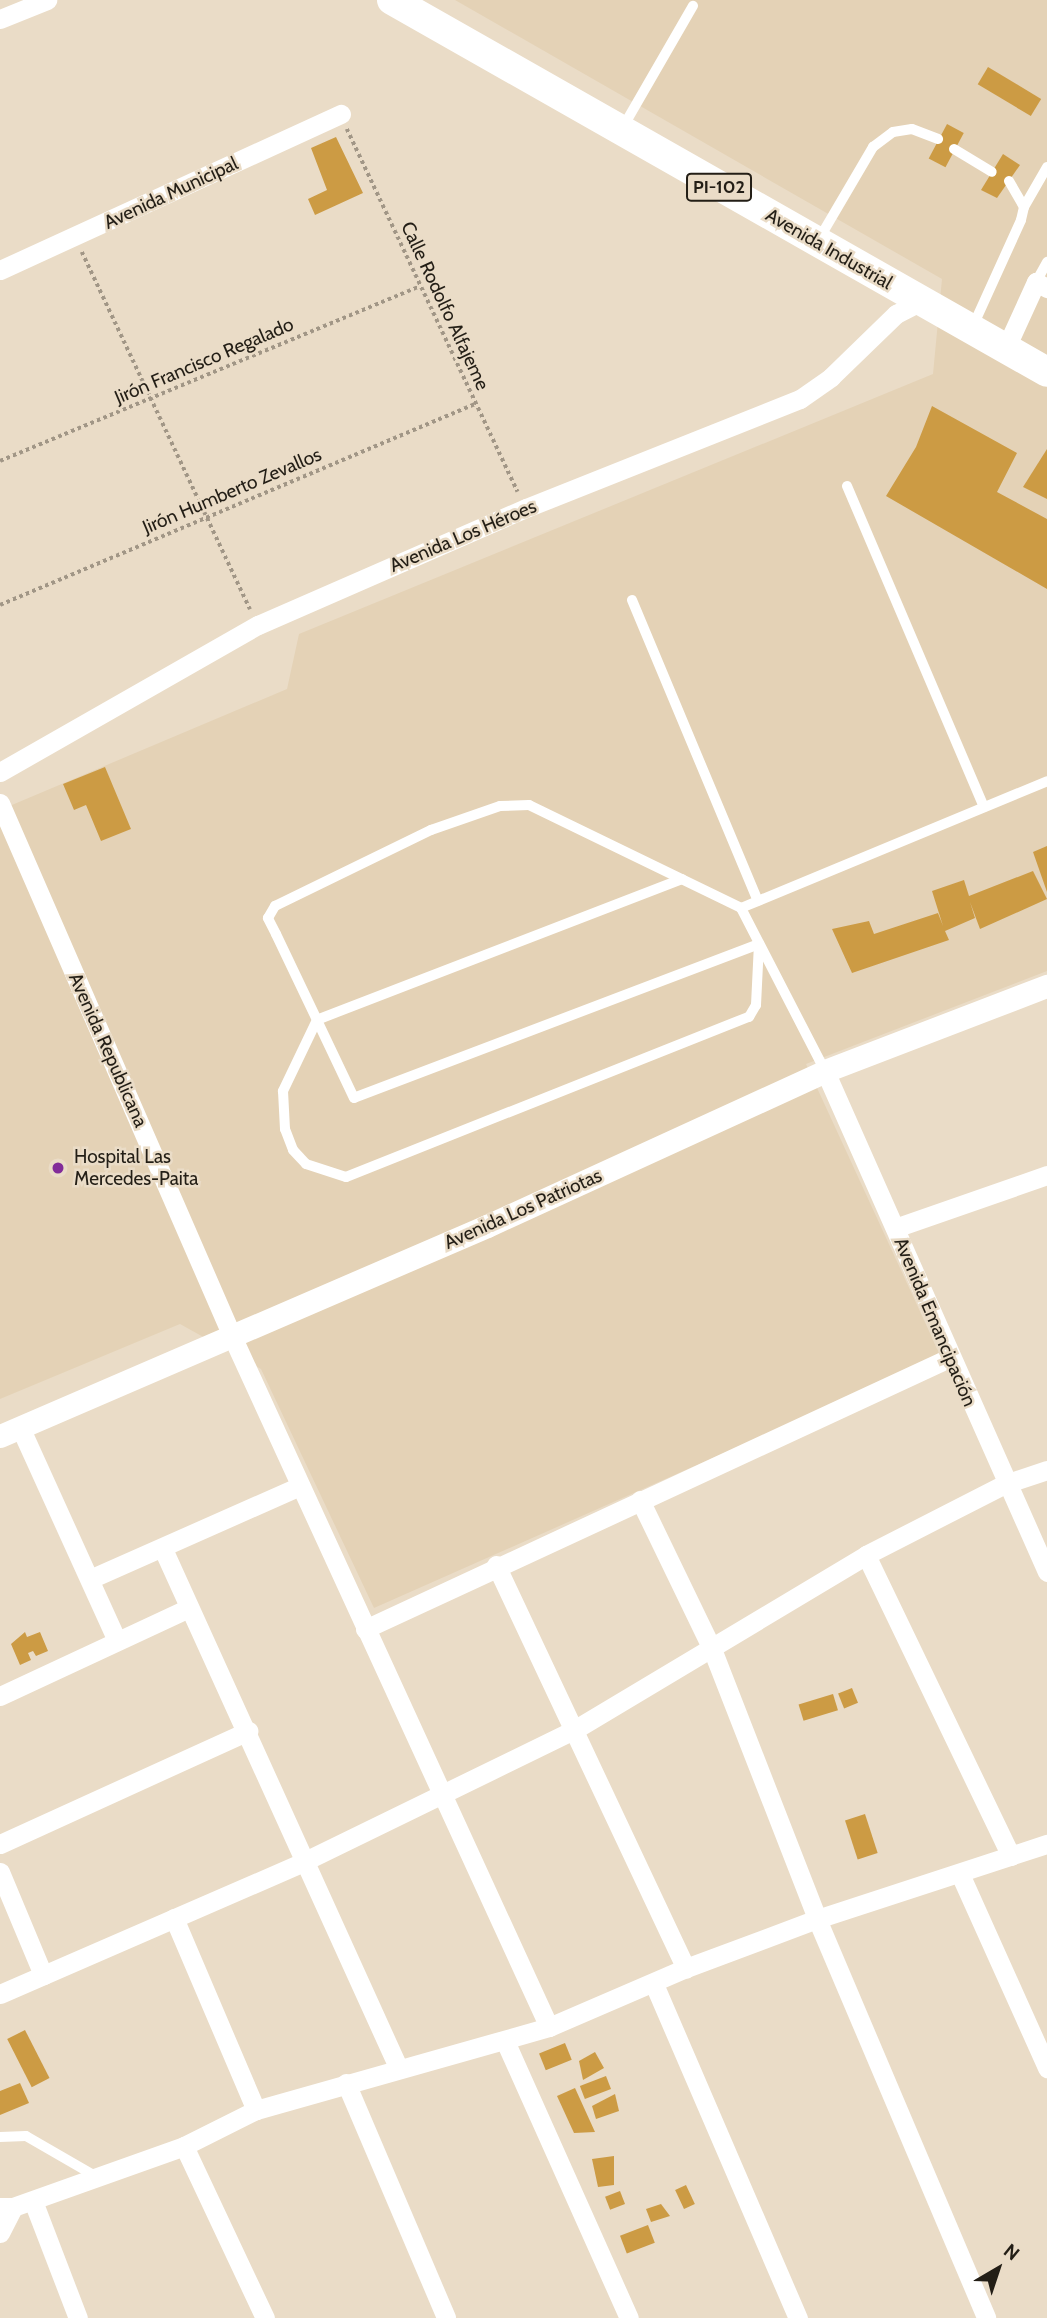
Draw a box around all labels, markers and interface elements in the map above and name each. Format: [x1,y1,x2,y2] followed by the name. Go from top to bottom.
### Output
[100,152,242,234] street label: Avenida Municipal
[686,172,752,202] road number: PI-102
[762,204,896,294] street label: Avenida Industrial
[396,218,494,394] street label: Calle Rodolfo Alfajeme
[111,313,297,409] street label: Jirón Francisco Regalado
[139,443,325,539] street label: Jirón Humberto Zevallos
[386,495,540,577] street label: Avenida Los Héroes
[64,969,152,1131] street label: Avenida Republicana
[74,1146,198,1190] place label: Hospital Las Mercedes-Paita
[48,1158,68,1178] marker: Hospital Las Mercedes-Paita
[441,1164,605,1254] street label: Avenida Los Patriotas
[889,1234,981,1410] street label: Avenida Emancipación
[963,2234,1033,2304] north arrow
[999,2239,1024,2265] text: N

